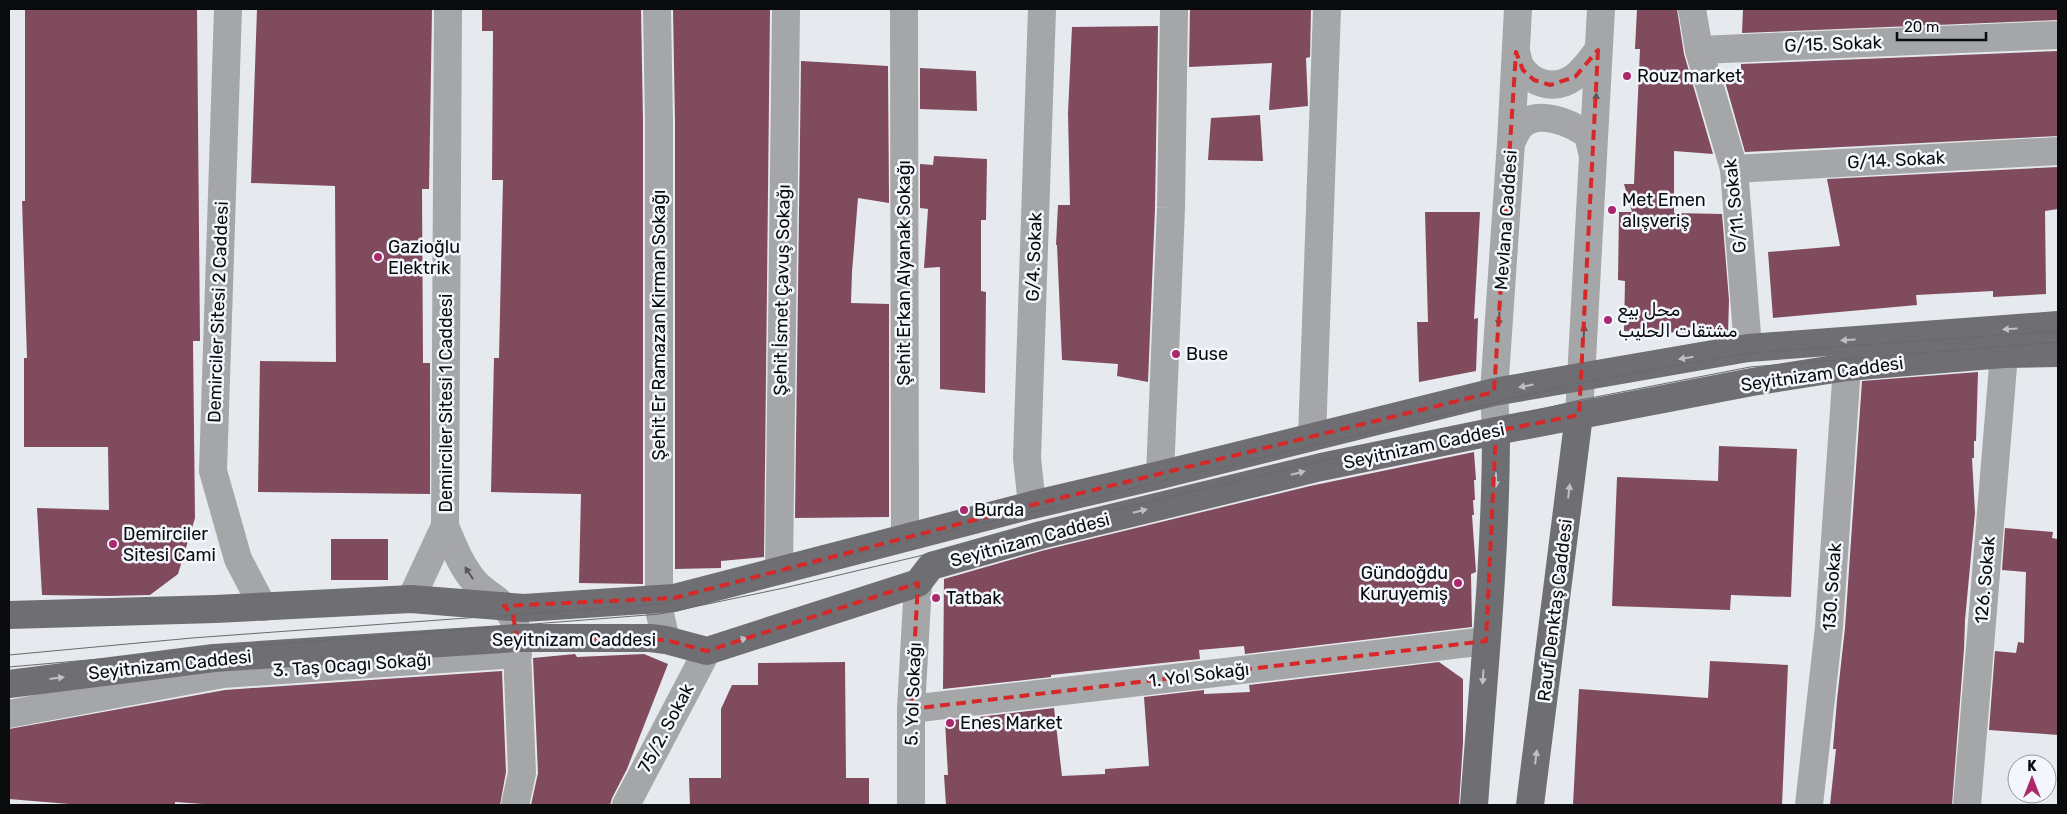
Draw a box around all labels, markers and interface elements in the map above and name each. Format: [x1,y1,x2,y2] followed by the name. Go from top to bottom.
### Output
[1897,10,1986,42] scale bar
[1904,18,1939,36] text: 20 m
[1784,31,1883,57] street label: G/15. Sokak
[1637,65,1742,87] place label: Rouz market
[1621,70,1633,82] marker: Rouz market
[1592,91,1600,107] one-way arrow
[1846,146,1946,174] street label: G/14. Sokak
[1490,149,1522,291] street label: Mevlana Caddesi
[1719,157,1751,254] street label: G/11. Sokak
[893,160,915,386] street label: Şehit Erkan Alyanak Sokağı
[769,184,795,396] street label: Şehit İsmet Çavuş Sokağı
[1622,189,1706,232] place label: Met Emen alışveriş
[648,190,670,460] street label: Şehit Er Ramazan Kirman Sokağı
[203,201,233,423] street label: Demirciler Sitesi 2 Caddesi
[1606,204,1618,216] marker: Met Emen alışveriş
[1021,211,1047,302] street label: G/4. Sokak
[388,236,460,279] place label: Gazioğlu Elektrik
[372,251,384,263] marker: Gazioğlu Elektrik
[435,294,457,512] street label: Demirciler Sitesi 1 Caddesi
[1618,299,1738,342] place label: محل بيع مشتقات الحليب
[1495,312,1503,328] one-way arrow
[1602,314,1614,326] marker: محل بيع مشتقات الحليب
[1581,324,1589,340] one-way arrow
[2001,325,2017,333] one-way arrow
[1839,337,1855,345] one-way arrow
[1186,343,1228,365] place label: Buse
[1170,348,1182,360] marker: Buse
[1739,352,1905,396] street label: Seyitnizam Caddesi
[1678,355,1694,363] one-way arrow
[1518,382,1534,390] one-way arrow
[1342,418,1506,474] street label: Seyitnizam Caddesi
[1291,469,1306,477] one-way arrow
[1492,472,1500,488] one-way arrow
[1565,483,1573,499] one-way arrow
[974,499,1024,521] place label: Burda
[958,504,970,516] marker: Burda
[1133,507,1148,515] one-way arrow
[948,508,1112,572] street label: Seyitnizam Caddesi
[1533,517,1577,703] street label: Rauf Denktaş Caddesi
[123,523,216,566] place label: Demirciler Sitesi Cami
[1970,535,2000,625] street label: 126. Sokak
[107,538,119,550] marker: Demirciler Sitesi Cami
[1818,541,1846,632] street label: 130. Sokak
[1360,562,1448,605] place label: Gündoğdu Kuruyemiş
[464,566,474,580] one-way arrow
[1452,577,1464,589] marker: Gündoğdu Kuruyemiş
[946,587,1002,609] place label: Tatbak
[930,592,942,604] marker: Tatbak
[492,629,656,651] street label: Seyitnizam Caddesi
[732,636,747,643] one-way arrow
[900,642,926,746] street label: 5. Yol Sokağı
[87,645,253,685] street label: Seyitnizam Caddesi
[272,648,432,682] street label: 3. Taş Ocagı Sokağı
[1148,658,1250,692] street label: 1. Yol Sokağı
[1479,669,1487,685] one-way arrow
[49,674,65,682] one-way arrow
[633,679,699,776] street label: 75/2. Sokak
[960,712,1062,734] place label: Enes Market
[944,717,956,729] marker: Enes Market
[1532,749,1540,765] one-way arrow
[2007,754,2057,804] north arrow
[2027,758,2037,775] text: K

